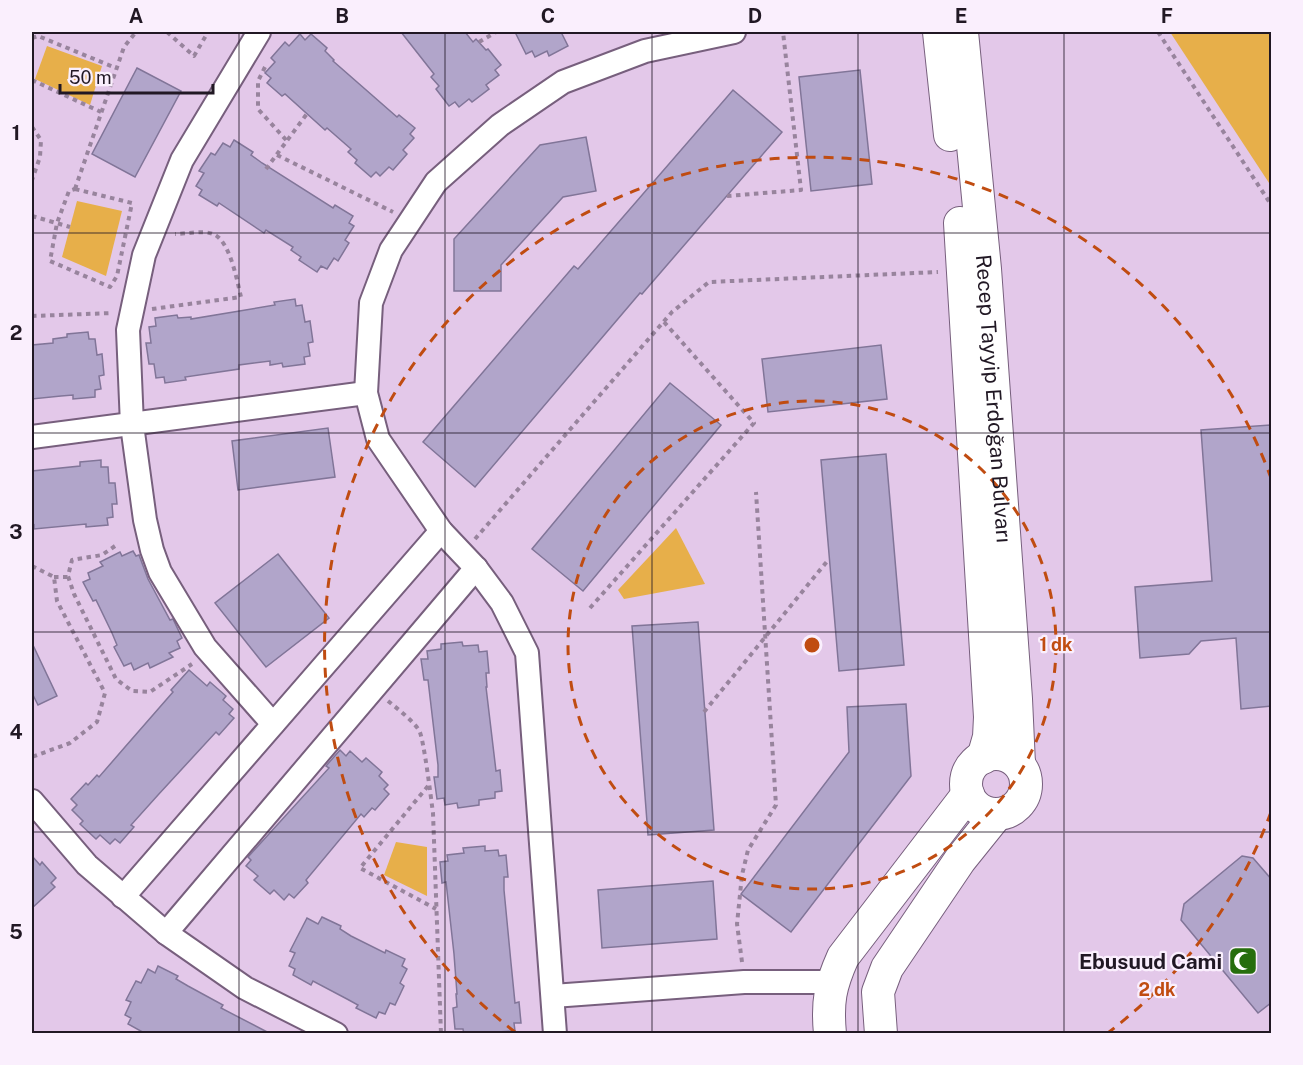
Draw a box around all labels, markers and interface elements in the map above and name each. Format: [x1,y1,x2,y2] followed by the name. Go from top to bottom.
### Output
[129,4,143,28] text: A
[335,4,349,28] text: B
[541,4,555,28] text: C
[748,4,762,28] text: D
[955,4,967,28] text: E
[1161,4,1173,28] text: F
[60,57,213,95] scale bar
[69,67,112,88] text: 50 m
[12,121,20,145] text: 1
[971,253,1017,544] street label: Recep Tayyip Erdoğan Bulvarı
[10,321,22,345] text: 2
[9,520,23,544] text: 3
[1039,634,1073,655] text: 1 dk
[802,635,822,655] centre of rings
[9,720,23,744] text: 4
[9,920,23,944] text: 5
[1227,945,1259,977] mosque icon: Ebusuud Cami
[1079,949,1222,974] place label: Ebusuud Cami
[1139,979,1176,1000] text: 2 dk

